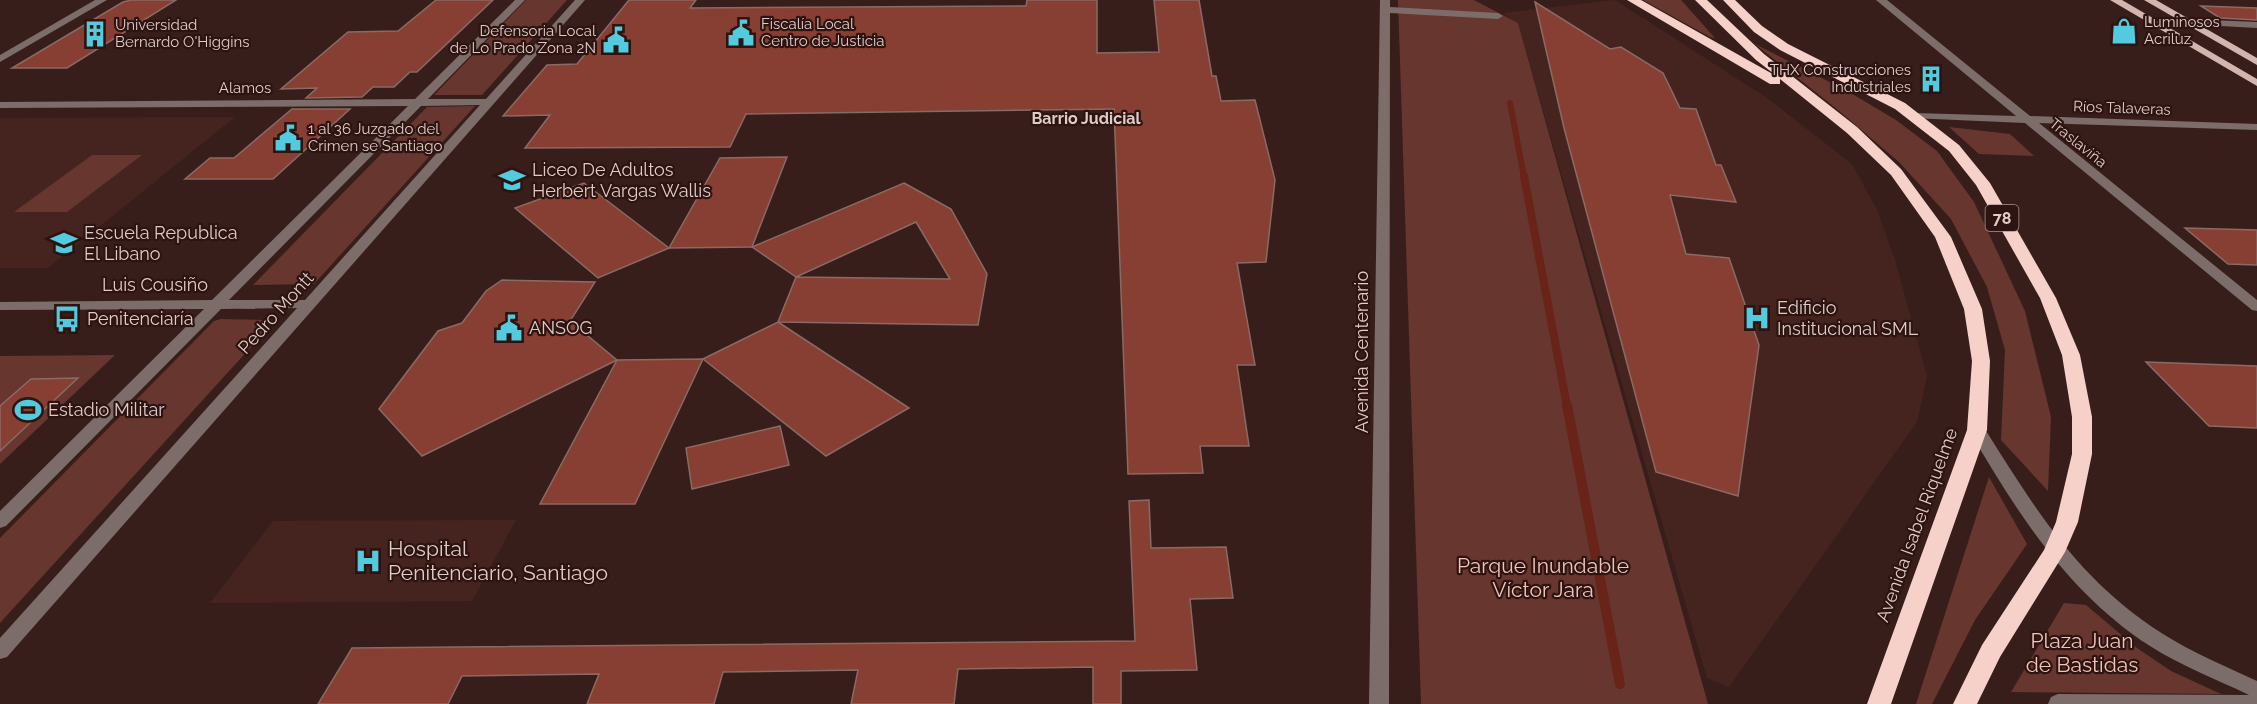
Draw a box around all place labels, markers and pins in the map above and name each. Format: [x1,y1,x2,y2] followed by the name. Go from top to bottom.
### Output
[2144,13,2220,48] place label: Luminosos Acriluz
[761,15,884,50] place label: Fiscalía Local Centro de Justicia
[115,16,249,51] place label: Universidad Bernardo O'Higgins
[2109,16,2139,46] shop icon: Luminosos Acriluz
[726,18,756,48] public building icon: Fiscalía Local Centro de Justicia
[80,19,110,49] building icon: Universidad Bernardo O'Higgins
[450,22,597,57] place label: Defensoria Local de Lo Prado Zona 2N
[601,25,631,55] public building icon: Defensoria Local de Lo Prado Zona 2N
[1770,61,1911,96] place label: THX Construcciones Industriales
[1916,64,1946,94] building icon: THX Construcciones Industriales
[308,120,443,155] place label: 1 al 36 Juzgado del Crimen se Santiago
[273,123,303,153] public building icon: 1 al 36 Juzgado del Crimen se Santiago
[532,159,711,201] place label: Liceo De Adultos Herbert Vargas Wallis
[497,165,527,195] school or university icon: Liceo De Adultos Herbert Vargas Wallis
[84,222,238,264] place label: Escuela Republica El Libano
[49,228,79,258] school or university icon: Escuela Republica El Libano
[1777,297,1919,339] place label: Edificio Institucional SML
[1742,303,1772,333] hospital icon: Edificio Institucional SML
[52,304,82,334] bus stop icon: Penitenciaría
[87,308,194,329] place label: Penitenciaría
[494,313,524,343] public building icon: ANSOG
[529,317,592,338] place label: ANSOG
[13,395,43,425] sports icon: Estadio Militar
[48,399,165,420] place label: Estadio Militar
[388,536,608,585] place label: Hospital Penitenciario, Santiago
[353,546,383,576] hospital icon: Hospital Penitenciario, Santiago

